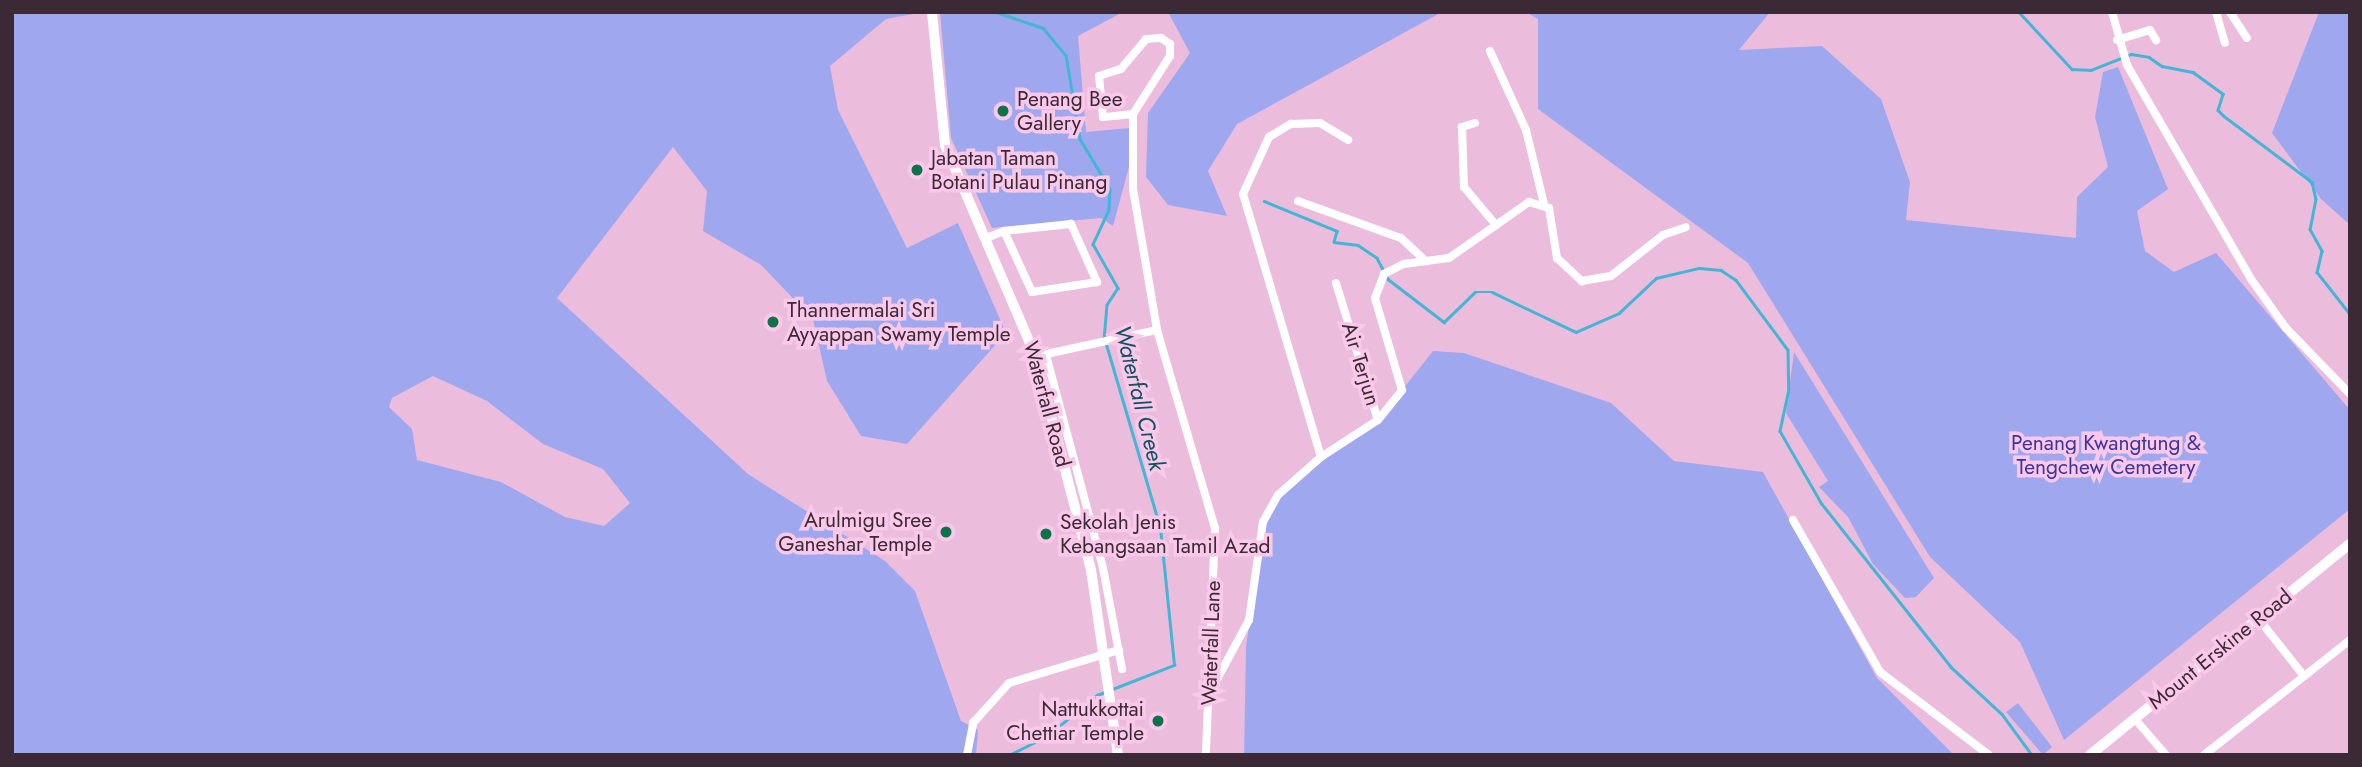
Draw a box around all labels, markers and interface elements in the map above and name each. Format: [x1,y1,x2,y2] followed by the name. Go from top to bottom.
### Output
[1017,86,1122,136] place label: Penang Bee Gallery
[995,103,1011,119] marker: Penang Bee Gallery
[931,145,1108,195] place label: Jabatan Taman Botani Pulau Pinang
[909,162,925,178] marker: Jabatan Taman Botani Pulau Pinang
[787,297,1011,347] place label: Thannermalai Sri Ayyappan Swamy Temple
[765,314,781,330] marker: Thannermalai Sri Ayyappan Swamy Temple
[1336,319,1386,409] street label: Air Terjun
[1109,322,1171,474] water label: Waterfall Creek
[1018,338,1076,470] street label: Waterfall Road
[2011,430,2201,480] park label: Penang Kwangtung & Tengchew Cemetery
[778,507,932,557] place label: Arulmigu Sree Ganeshar Temple
[1060,509,1270,559] place label: Sekolah Jenis Kebangsaan Tamil Azad
[938,524,954,540] marker: Arulmigu Sree Ganeshar Temple
[1038,526,1054,542] marker: Sekolah Jenis Kebangsaan Tamil Azad
[1196,580,1226,706] street label: Waterfall Lane
[2143,583,2297,715] street label: Mount Erskine Road
[1006,696,1144,746] place label: Nattukkottai Chettiar Temple
[1150,713,1166,729] marker: Nattukkottai Chettiar Temple

